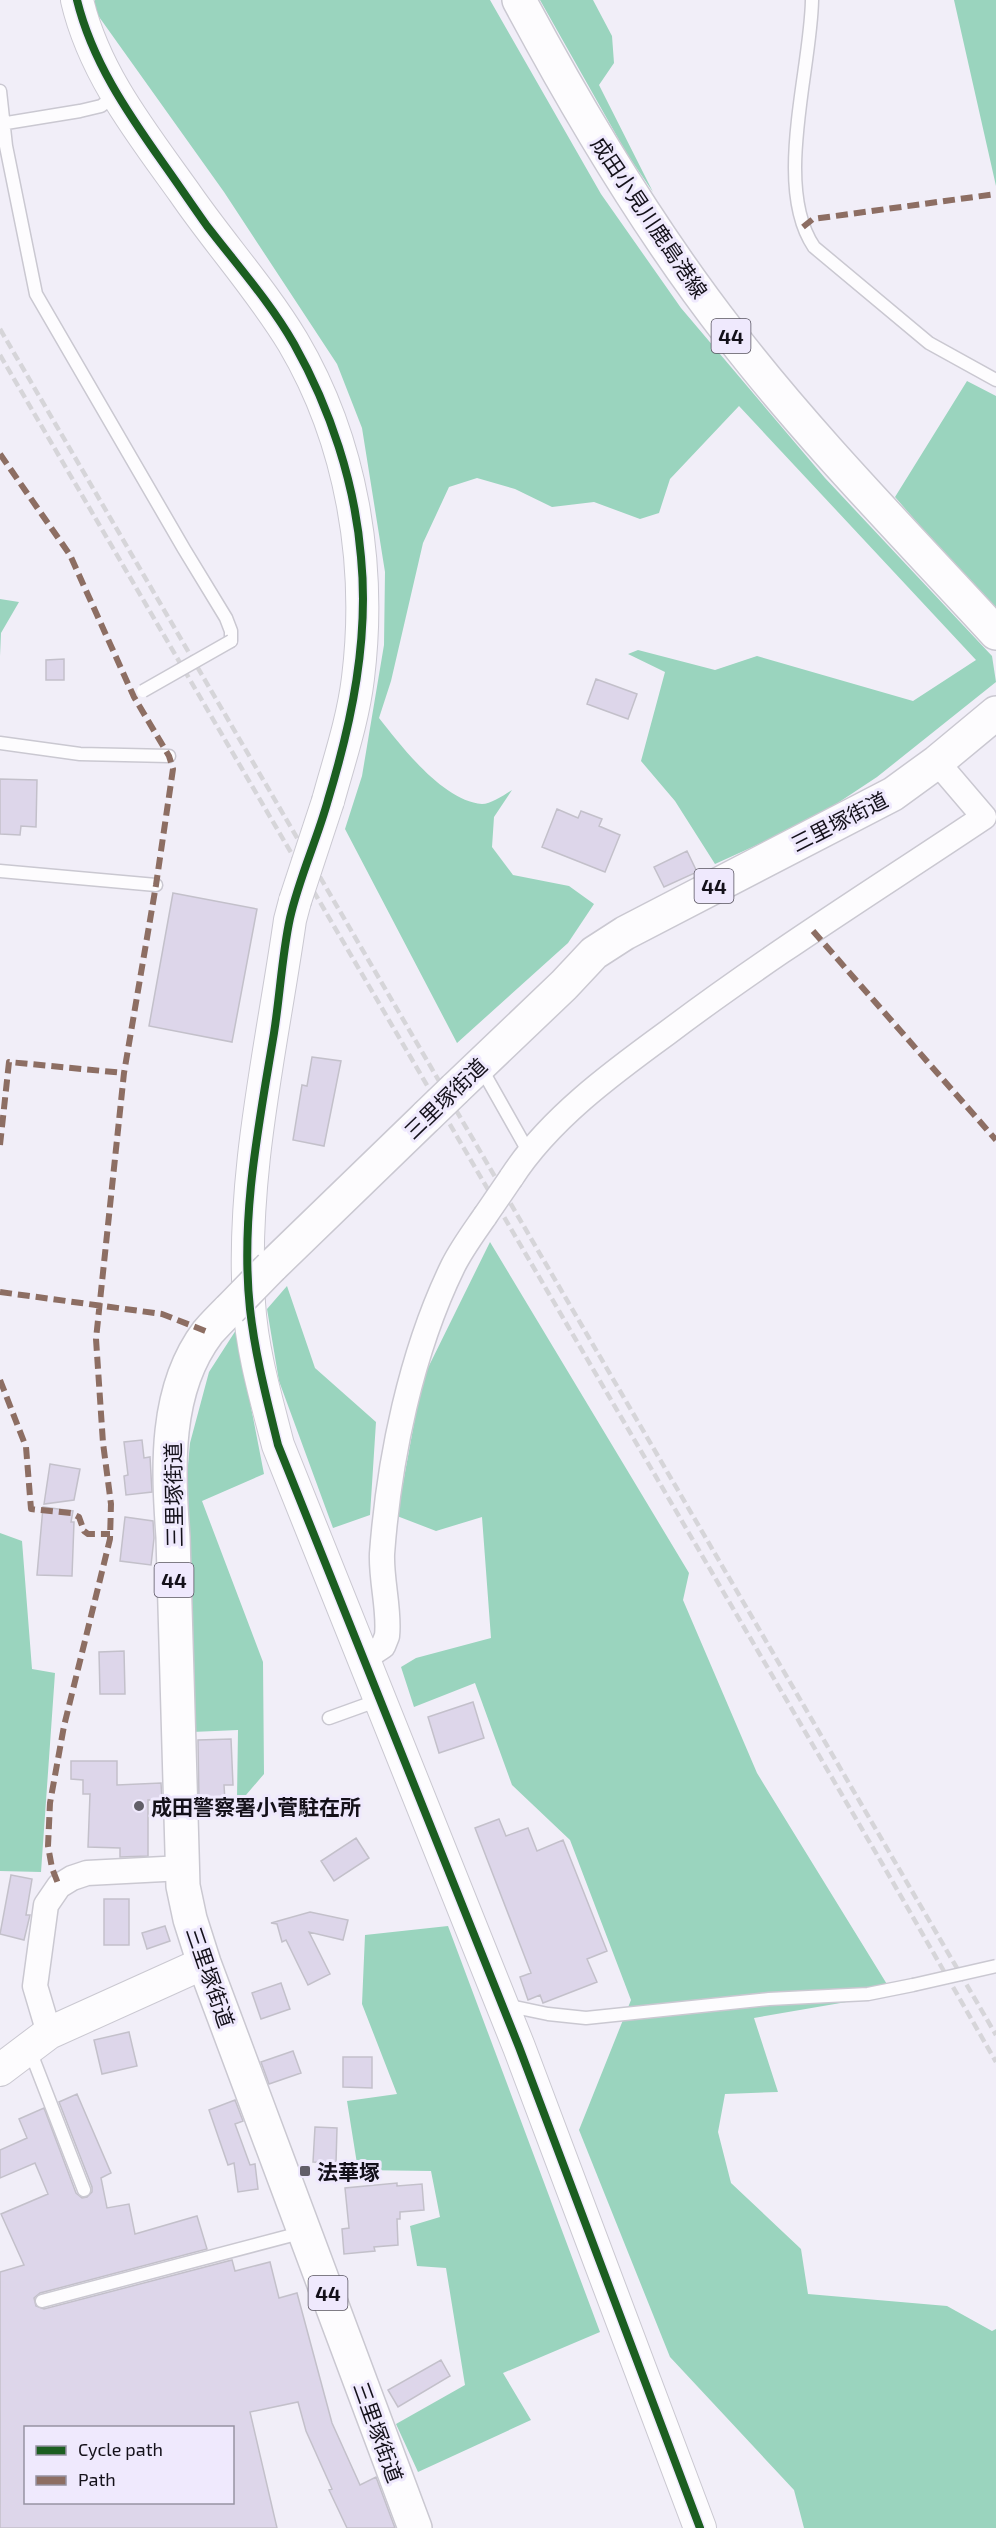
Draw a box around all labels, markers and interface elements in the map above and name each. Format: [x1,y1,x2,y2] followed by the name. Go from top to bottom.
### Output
[587,132,713,302] street label: 成田小見川鹿島港線
[712,319,750,353] road number: 44
[787,786,891,856] street label: 三里塚街道
[694,869,734,903] road number: 44
[399,1053,491,1143] street label: 三里塚街道
[160,1442,186,1548] street label: 三里塚街道
[154,1563,194,1597] road number: 44
[151,1794,361,1819] place label: 成田警察署小菅駐在所
[132,1799,146,1813] marker: 成田警察署小菅駐在所
[182,1923,240,2031] street label: 三里塚街道
[317,2159,380,2184] place label: 法華塚
[298,2164,312,2178] marker: 法華塚
[308,2276,348,2310] road number: 44
[349,2378,409,2486] street label: 三里塚街道
[24,2426,234,2504] legend
[78,2438,163,2460] text: Cycle path
[78,2468,116,2490] text: Path

